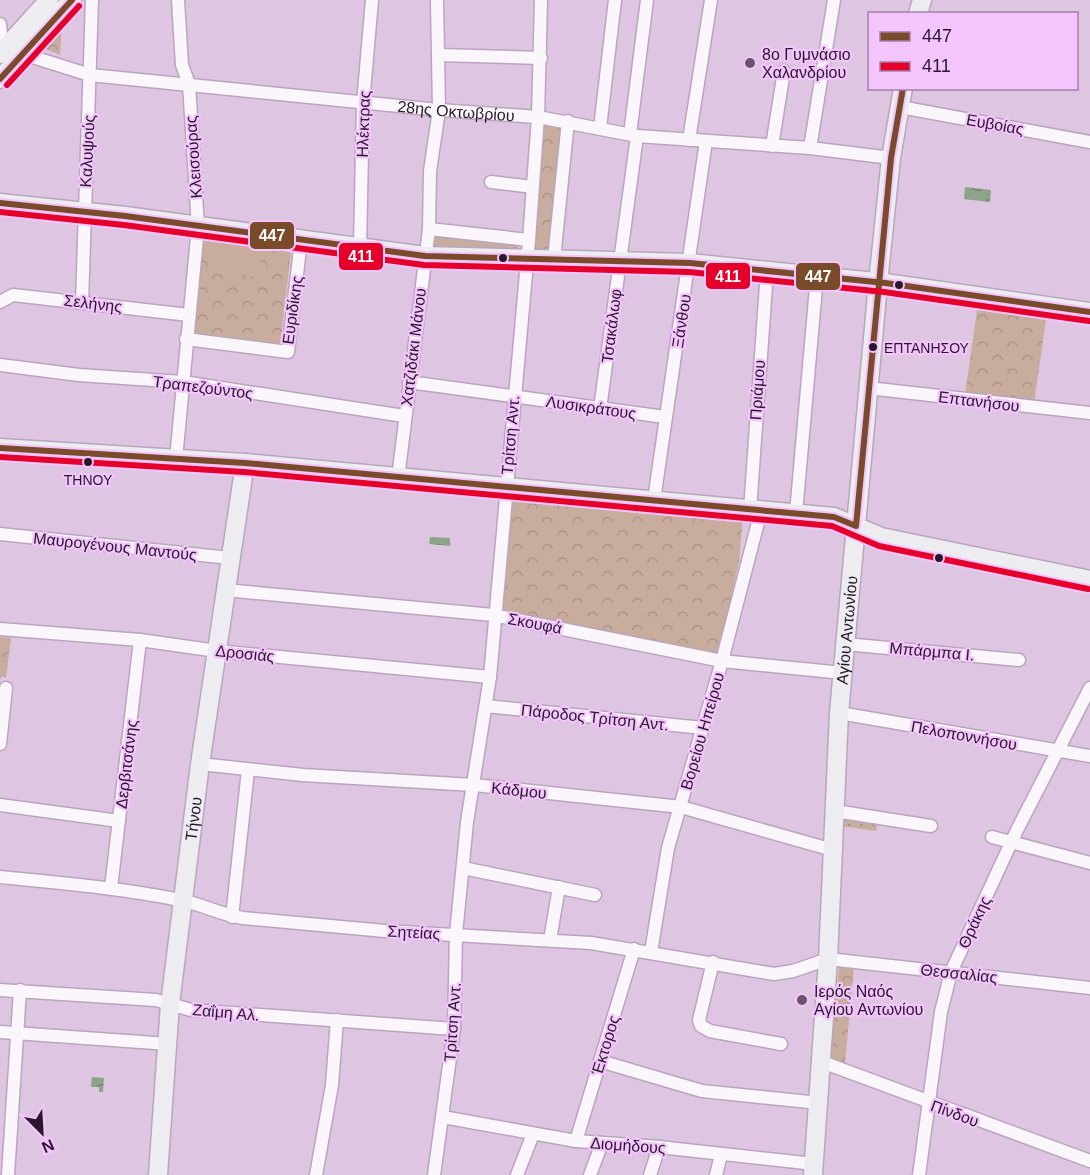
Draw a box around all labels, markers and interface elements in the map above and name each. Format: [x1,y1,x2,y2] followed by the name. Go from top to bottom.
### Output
[868,12,1078,90] legend
[922,26,952,46] text: 447
[762,46,851,81] place label: 8ο Γυμνάσιο Χαλανδρίου
[743,56,757,70] marker: 8ο Γυμνάσιο Χαλανδρίου
[922,56,951,76] text: 411
[354,90,373,158] street label: Ηλέκτρας
[397,98,515,124] street label: 28ης Οκτωβρίου
[965,111,1025,138] street label: Ευβοίας
[77,114,98,188] street label: Καλυψούς
[182,115,205,199] street label: Κλεισούρας
[249,221,295,250] line badge: 447
[259,227,285,244] text: 447
[338,242,384,271] line badge: 411
[348,248,374,265] text: 411
[497,252,509,264] unlabelled marker
[705,262,751,290] line badge: 411
[795,262,841,291] line badge: 447
[715,268,741,285] text: 411
[805,268,831,285] text: 447
[279,274,306,345] street label: Ευριδίκης
[893,279,905,291] unlabelled marker
[398,287,430,407] street label: Χατζιδάκι Μάνου
[599,288,624,364] street label: Τσακάλωφ
[63,291,123,316] street label: Σελήνης
[669,293,694,349] street label: Ξάνθου
[884,340,970,356] place label: ΕΠΤΑΝΗΣΟΥ
[867,341,879,353] marker: ΕΠΤΑΝΗΣΟΥ
[747,359,768,421] street label: Πριάμου
[152,373,254,403] street label: Τραπεζούντος
[937,388,1020,415] street label: Επτανήσου
[545,393,637,422] street label: Λυσικράτους
[499,394,522,476] street label: Τρίτση Αντ.
[82,456,94,468] marker: ΤΗΝΟΥ
[64,472,113,488] place label: ΤΗΝΟΥ
[32,529,198,564] street label: Μαυρογένους Μαντούς
[933,552,945,564] unlabelled marker
[834,575,860,685] street label: Αγίου Αντωνίου
[506,610,564,637] street label: Σκουφά
[889,639,975,664] street label: Μπάρμπα Ι.
[215,642,276,665] street label: Δροσιάς
[678,670,727,792] street label: Βορείου Ηπείρου
[520,701,670,734] street label: Πάροδος Τρίτση Αντ.
[113,718,140,810] street label: Δερβιτσάνης
[910,718,1018,753] street label: Πελοποννήσου
[490,779,547,802] street label: Κάδμου
[182,796,205,842] street label: Τήνου
[955,893,994,951] street label: Θράκης
[387,923,441,942] street label: Σητείας
[920,961,998,986] street label: Θεσσαλίας
[441,982,464,1063] street label: Τρίτση Αντ.
[814,983,923,1018] place label: Ιερός Ναός Αγίου Αντωνίου
[795,993,809,1007] marker: Ιερός Ναός Αγίου Αντωνίου
[192,1001,260,1024] street label: Ζαΐμη Αλ.
[588,1013,623,1078] street label: Έκτορος
[929,1097,981,1130] street label: Πίνδου
[12,1103,72,1163] north arrow
[590,1134,667,1157] street label: Διομήδους
[39,1136,57,1156] text: N

